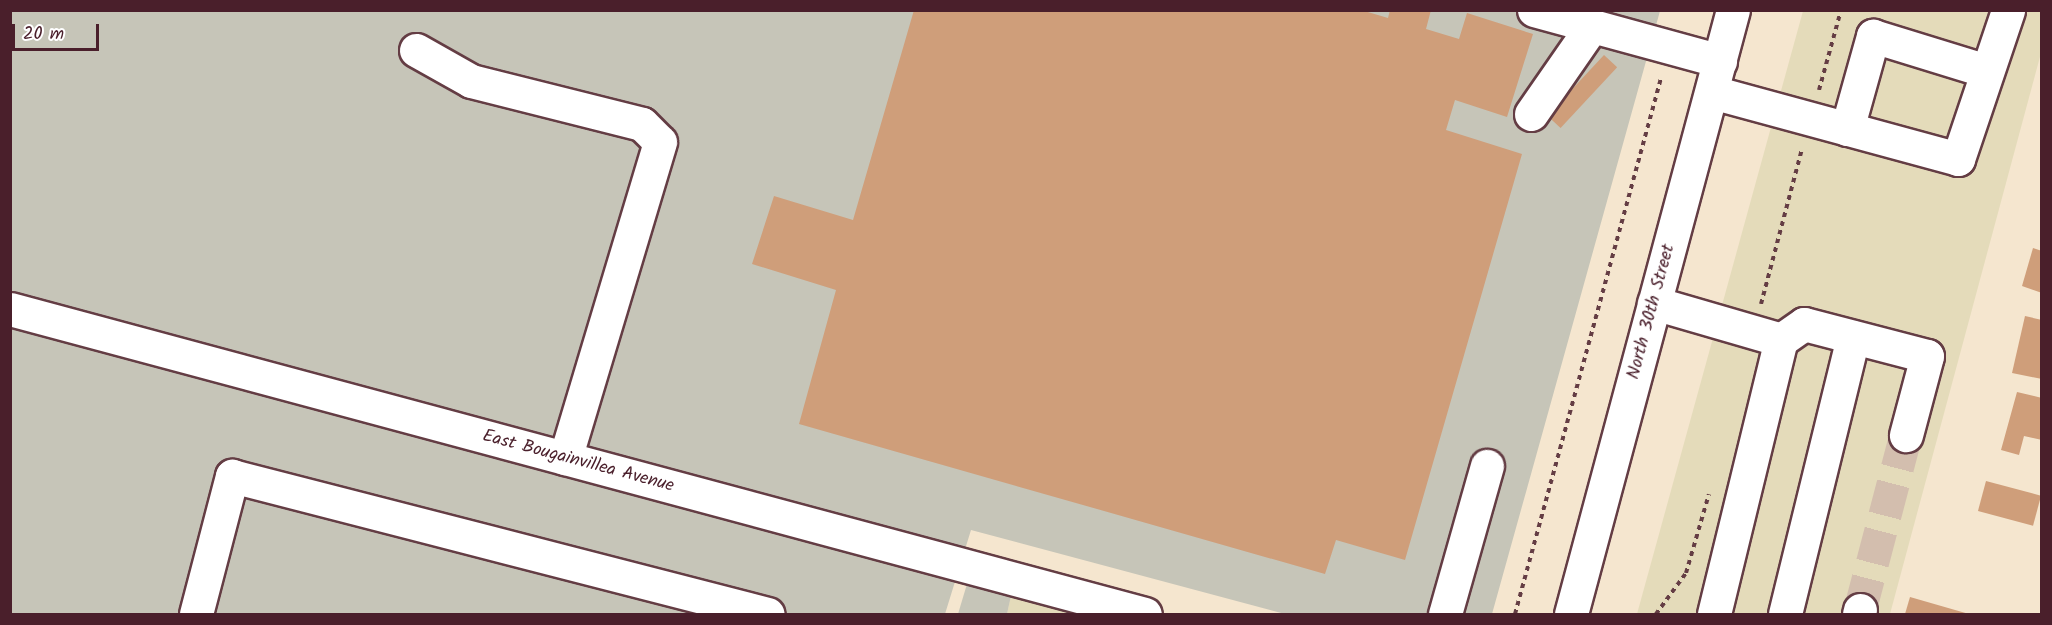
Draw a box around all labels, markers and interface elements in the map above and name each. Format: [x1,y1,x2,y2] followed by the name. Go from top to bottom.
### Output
[15,12,102,50] scale bar
[23,20,64,49] text: 20 m
[1624,242,1680,382] street label: North 30th Street
[480,426,676,498] street label: East Bougainvillea Avenue

